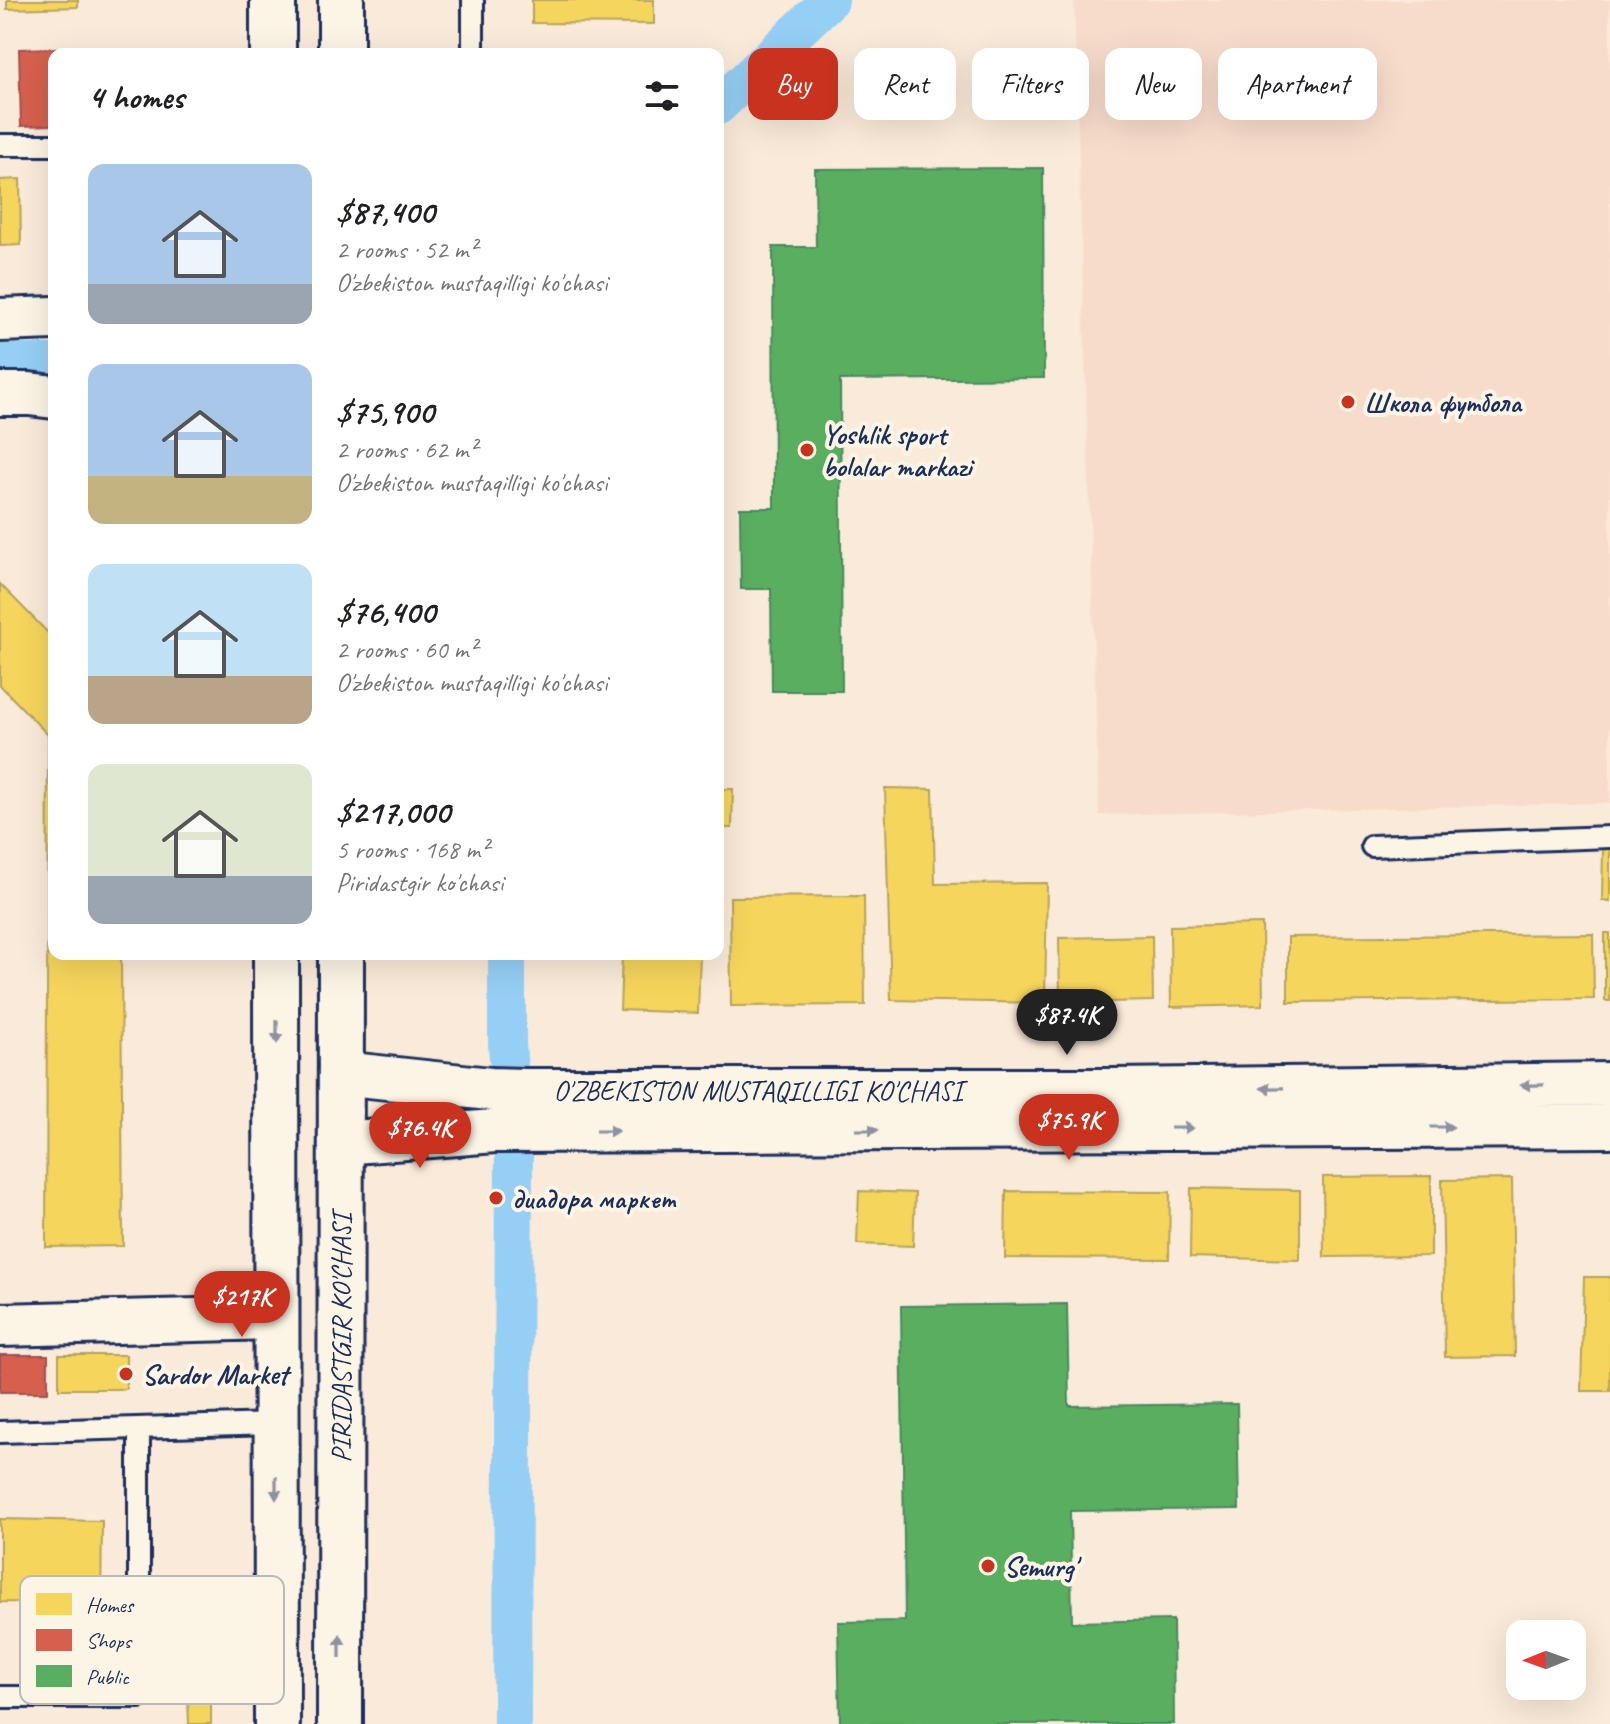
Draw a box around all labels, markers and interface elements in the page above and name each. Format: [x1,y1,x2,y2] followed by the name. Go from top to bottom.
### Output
[748,48,838,120] chip: Buy
[854,48,956,120] chip: Rent
[972,48,1089,120] chip: Filters
[1105,48,1202,120] chip: New
[1218,48,1377,120] chip: Apartment
[640,74,684,118] icon: filters
[88,75,184,118] text: 4 homes
[336,190,434,233] text: $87,400
[152,196,248,292] icon: home
[336,233,477,266] text: 2 rooms · 52 m²
[336,266,608,299] text: O'zbekiston mustaqilligi ko'chasi
[1364,385,1523,420] place label: Школа футбола
[336,390,433,433] text: $75,900
[1339,393,1357,411] marker: Школа футбола
[152,396,248,492] icon: home
[823,417,975,484] place label: Yoshlik sport bolalar markazi
[336,433,477,466] text: 2 rooms · 62 m²
[798,441,816,459] marker: Yoshlik sport bolalar markazi
[336,466,608,499] text: O'zbekiston mustaqilligi ko'chasi
[336,590,435,633] text: $76,400
[152,596,248,692] icon: home
[336,633,477,666] text: 2 rooms · 60 m²
[336,666,608,699] text: O'zbekiston mustaqilligi ko'chasi
[336,790,450,833] text: $217,000
[152,796,248,892] icon: home
[336,833,488,866] text: 5 rooms · 168 m²
[336,866,503,899] text: Piridastgir ko'chasi
[1002,989,1132,1057] pin: $87.4K
[1034,998,1100,1031] text: $87.4K
[271,1020,283,1045] one-way arrow
[554,1073,969,1108] street label: O'ZBEKISTON MUSTAQILLIGI KO'CHASI
[1519,1079,1544,1091] one-way arrow
[1259,1082,1284,1095] one-way arrow
[1004,1094,1134,1162] pin: $75.9K
[355,1102,485,1170] pin: $76.4K
[1037,1103,1101,1136] text: $75.9K
[387,1111,453,1144] text: $76.4K
[1430,1121,1455,1133] one-way arrow
[1170,1122,1195,1134] one-way arrow
[855,1124,880,1136] one-way arrow
[595,1125,620,1137] one-way arrow
[512,1181,677,1216] place label: диадора маркет
[487,1189,505,1207] marker: диадора маркет
[323,1207,358,1463] street label: PIRIDASTGIR KO'CHASI
[186,1271,298,1339] pin: $217K
[212,1280,272,1313] text: $217K
[142,1357,292,1392] place label: Sardor Market
[117,1365,135,1383] marker: Sardor Market
[270,1476,283,1501] one-way arrow
[1004,1549,1082,1584] place label: Semurg'
[979,1557,997,1575] marker: Semurg'
[20,1576,284,1704] legend
[86,1591,135,1619] text: Homes
[1506,1620,1586,1700] north arrow
[1506,1620,1586,1700] map controls
[86,1627,133,1655] text: Shops
[334,1633,346,1658] one-way arrow
[86,1663,130,1691] text: Public

